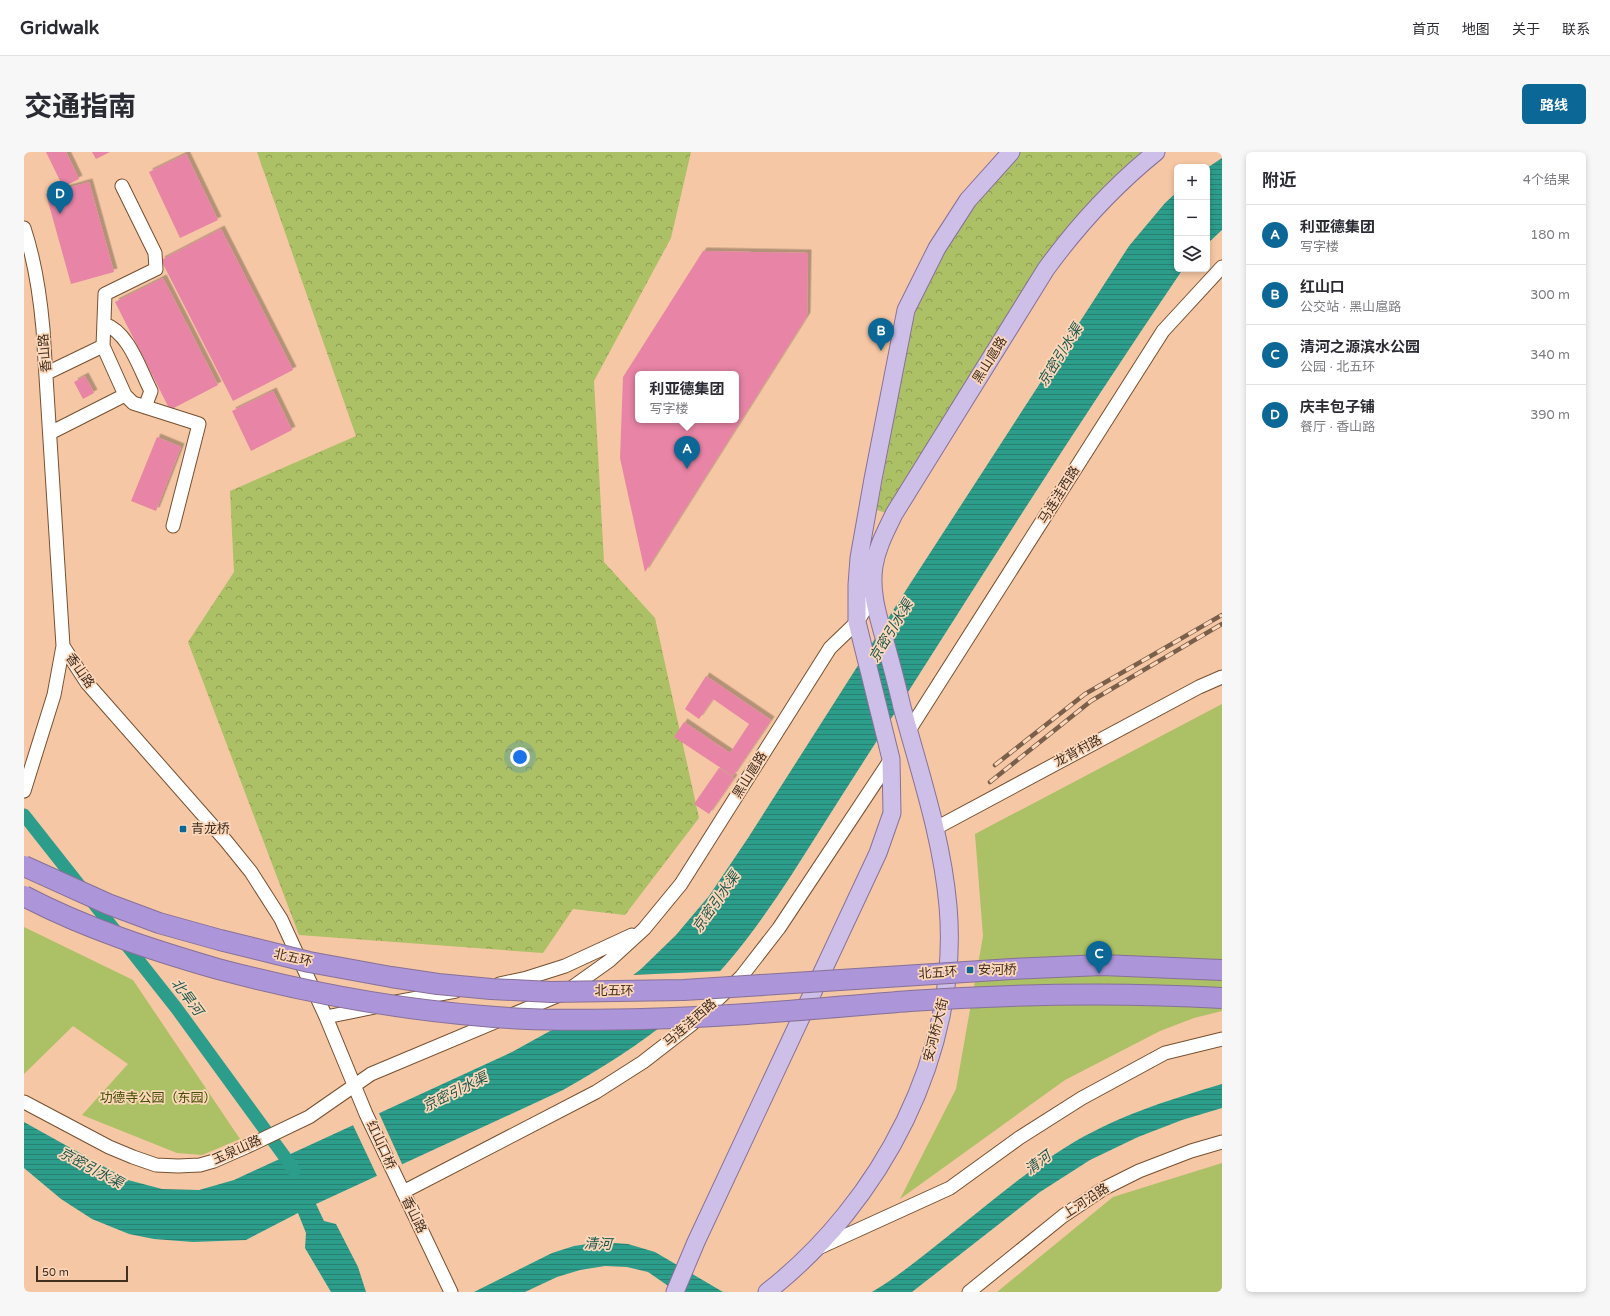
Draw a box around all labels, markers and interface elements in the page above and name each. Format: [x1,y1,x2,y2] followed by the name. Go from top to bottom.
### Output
[20,17,99,39] text: Gridwalk
[1412,21,1440,38] text: 首页
[1462,21,1490,38] text: 地图
[1512,21,1540,38] text: 关于
[1562,21,1590,38] text: 联系
[1522,84,1586,124] button: 路线
[24,90,136,124] text: 交通指南
[1174,164,1210,272] map controls
[1174,164,1210,200] button: +
[1262,170,1296,191] text: 附近
[1523,172,1570,188] text: 4个结果
[47,181,73,214] pin: D
[1174,200,1210,236] button: −
[1300,218,1375,236] text: 利亚德集团
[1270,227,1280,243] text: A
[1530,227,1570,243] text: 180 m
[1174,236,1210,272] button: layers
[1300,239,1339,255] text: 写字楼
[1300,278,1345,296] text: 红山口
[1270,287,1280,303] text: B
[1530,287,1570,303] text: 300 m
[1300,299,1401,315] text: 公交站 · 黑山扈路
[868,318,894,351] pin: B
[1034,319,1087,389] water label: 京密引水渠
[35,333,55,373] street label: 香山路
[969,334,1011,386] street label: 黑山扈路
[1300,338,1420,356] text: 清河之源滨水公园
[1270,347,1280,363] text: C
[1530,347,1570,363] text: 340 m
[1300,359,1375,375] text: 公园 · 北五环
[635,371,739,423] popup
[649,380,725,398] text: 利亚德集团
[1300,398,1375,416] text: 庆丰包子铺
[649,401,689,417] text: 写字楼
[1270,407,1280,423] text: D
[1530,407,1570,423] text: 390 m
[1300,419,1375,435] text: 餐厅 · 香山路
[674,436,700,469] pin: A
[1035,463,1083,527] street label: 马连洼西路
[866,595,917,665] water label: 京密引水渠
[62,650,98,692] street label: 香山路
[1051,732,1105,770] street label: 龙背村路
[510,747,530,767] your location
[729,749,771,801] street label: 黑山扈路
[191,821,230,837] place label: 青龙桥
[178,824,188,834] marker: 青龙桥
[689,867,744,936] water label: 京密引水渠
[1086,941,1112,974] pin: C
[272,946,314,970] street label: 北五环
[978,962,1017,978] place label: 安河桥
[918,964,958,982] street label: 北五环
[965,965,975,975] marker: 安河桥
[168,975,208,1021] water label: 北旱河
[594,983,634,999] street label: 北五环
[660,996,720,1050] street label: 马连洼西路
[920,997,952,1063] street label: 安河桥大街
[420,1068,492,1115] water label: 京密引水渠
[99,1090,217,1106] park label: 功德寺公园（东园）
[363,1118,399,1172] street label: 红山口桥
[210,1132,264,1168] street label: 玉泉山路
[56,1144,128,1193] water label: 京密引水渠
[1022,1146,1057,1178] water label: 清河
[1060,1180,1112,1222] street label: 上河沿路
[398,1194,430,1236] street label: 香山路
[584,1235,615,1253] water label: 清河
[36,1264,128,1283] scale bar
[42,1266,69,1279] text: 50 m

